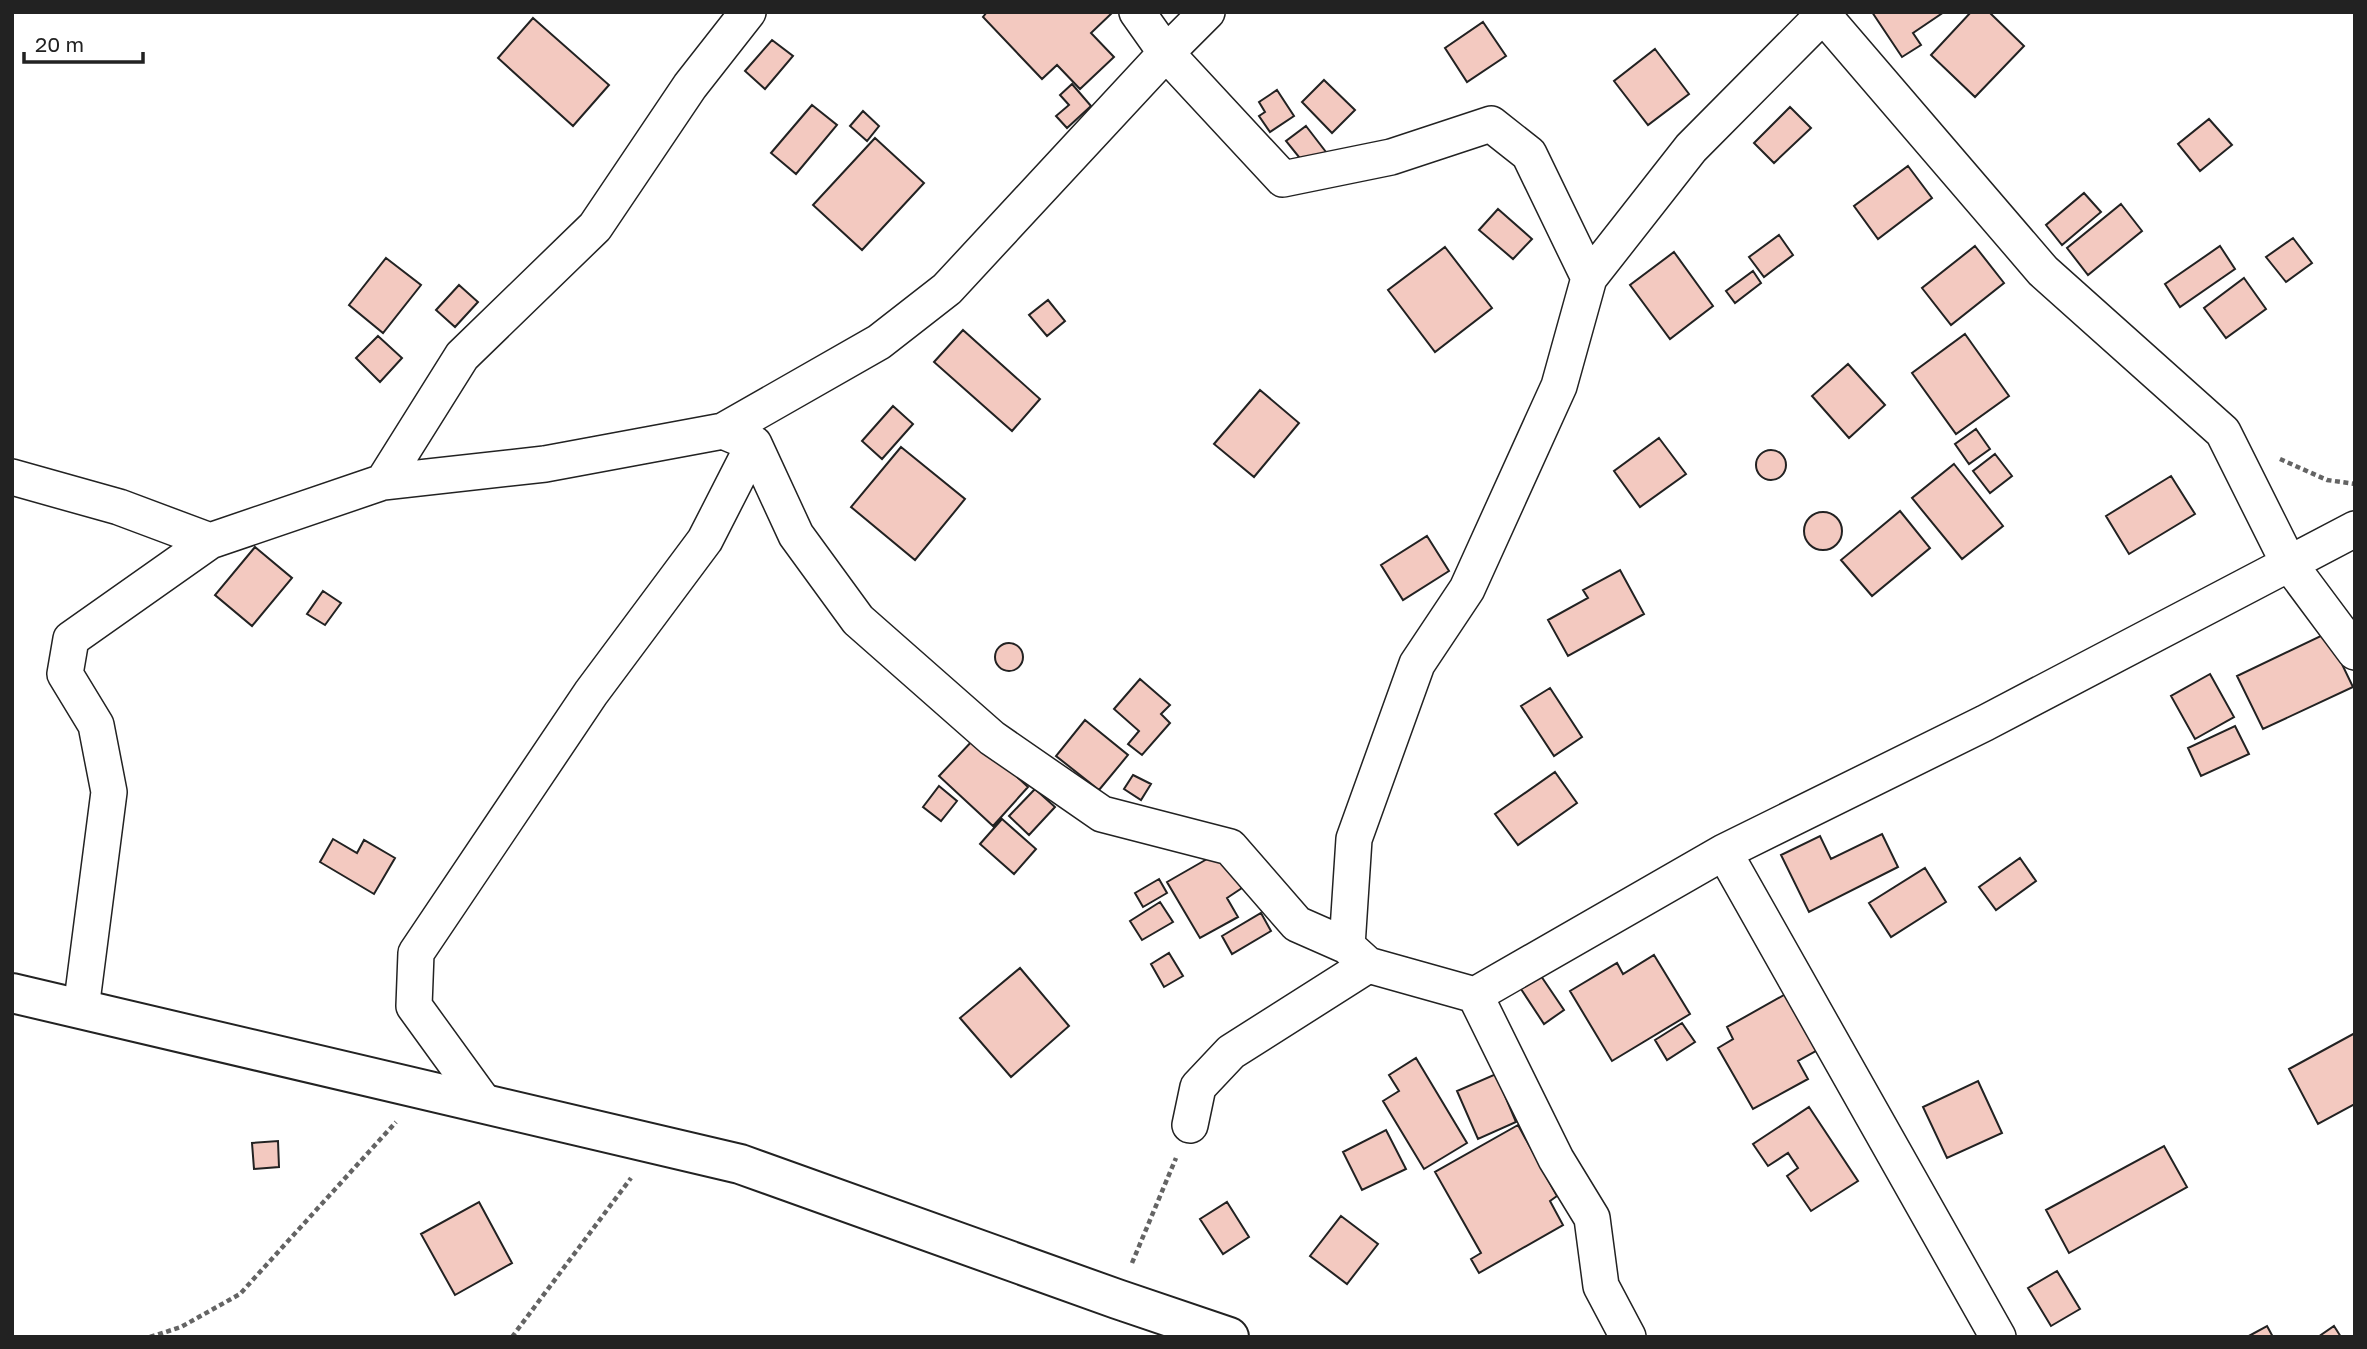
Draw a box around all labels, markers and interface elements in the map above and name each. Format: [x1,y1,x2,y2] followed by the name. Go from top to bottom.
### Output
[24,21,144,65] scale bar
[35,31,84,57] text: 20 m

